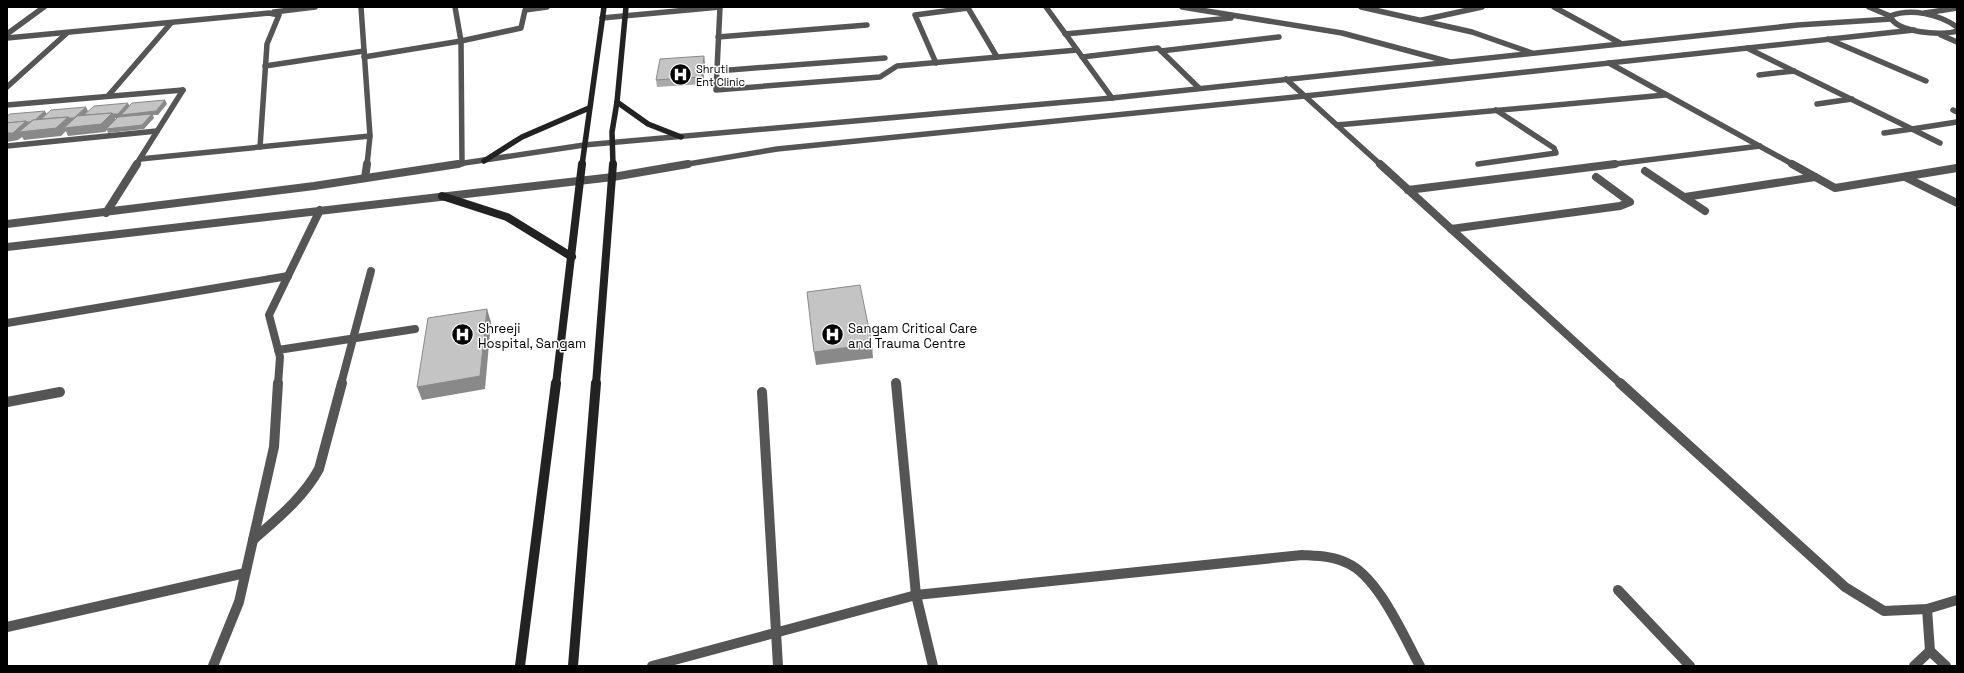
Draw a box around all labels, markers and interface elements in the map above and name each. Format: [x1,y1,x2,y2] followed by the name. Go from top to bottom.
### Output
[667,62,693,88] hospital icon: Shruti Ent Clinic
[696,62,745,89] place label: Shruti Ent Clinic
[478,320,586,352] place label: Shreeji Hospital, Sangam
[848,320,977,352] place label: Sangam Critical Care and Trauma Centre
[450,322,476,348] hospital icon: Shreeji Hospital, Sangam
[820,322,846,348] hospital icon: Sangam Critical Care and Trauma Centre

